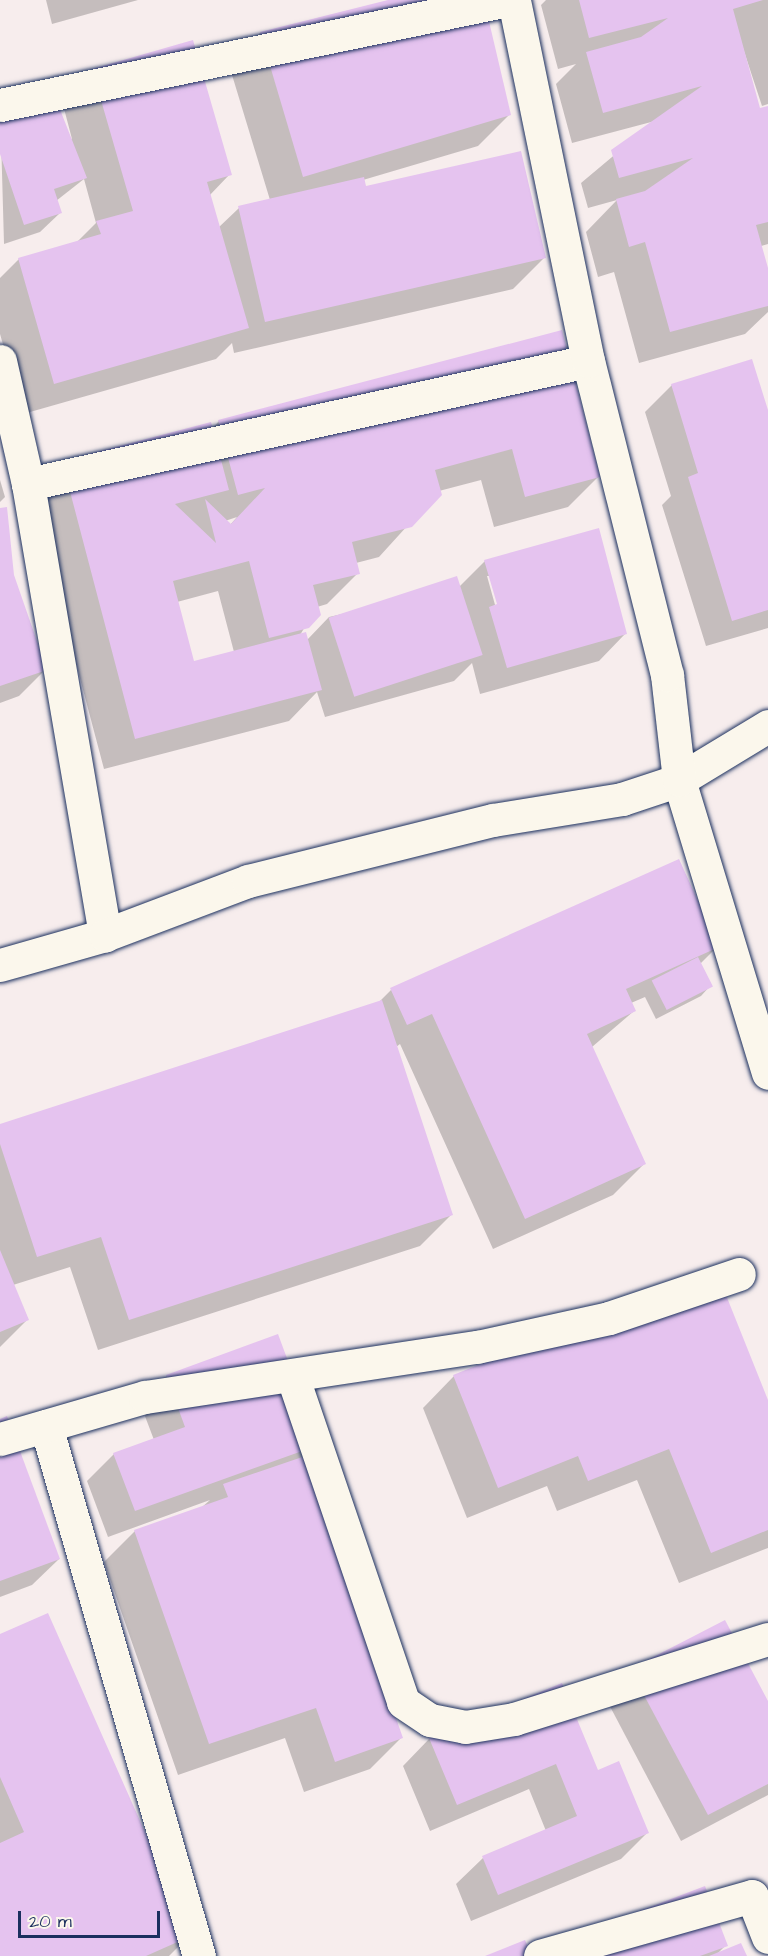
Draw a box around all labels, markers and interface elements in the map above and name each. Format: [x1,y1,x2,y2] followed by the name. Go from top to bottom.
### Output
[21,1899,164,1937] scale bar
[29,1909,72,1934] text: 20 m

